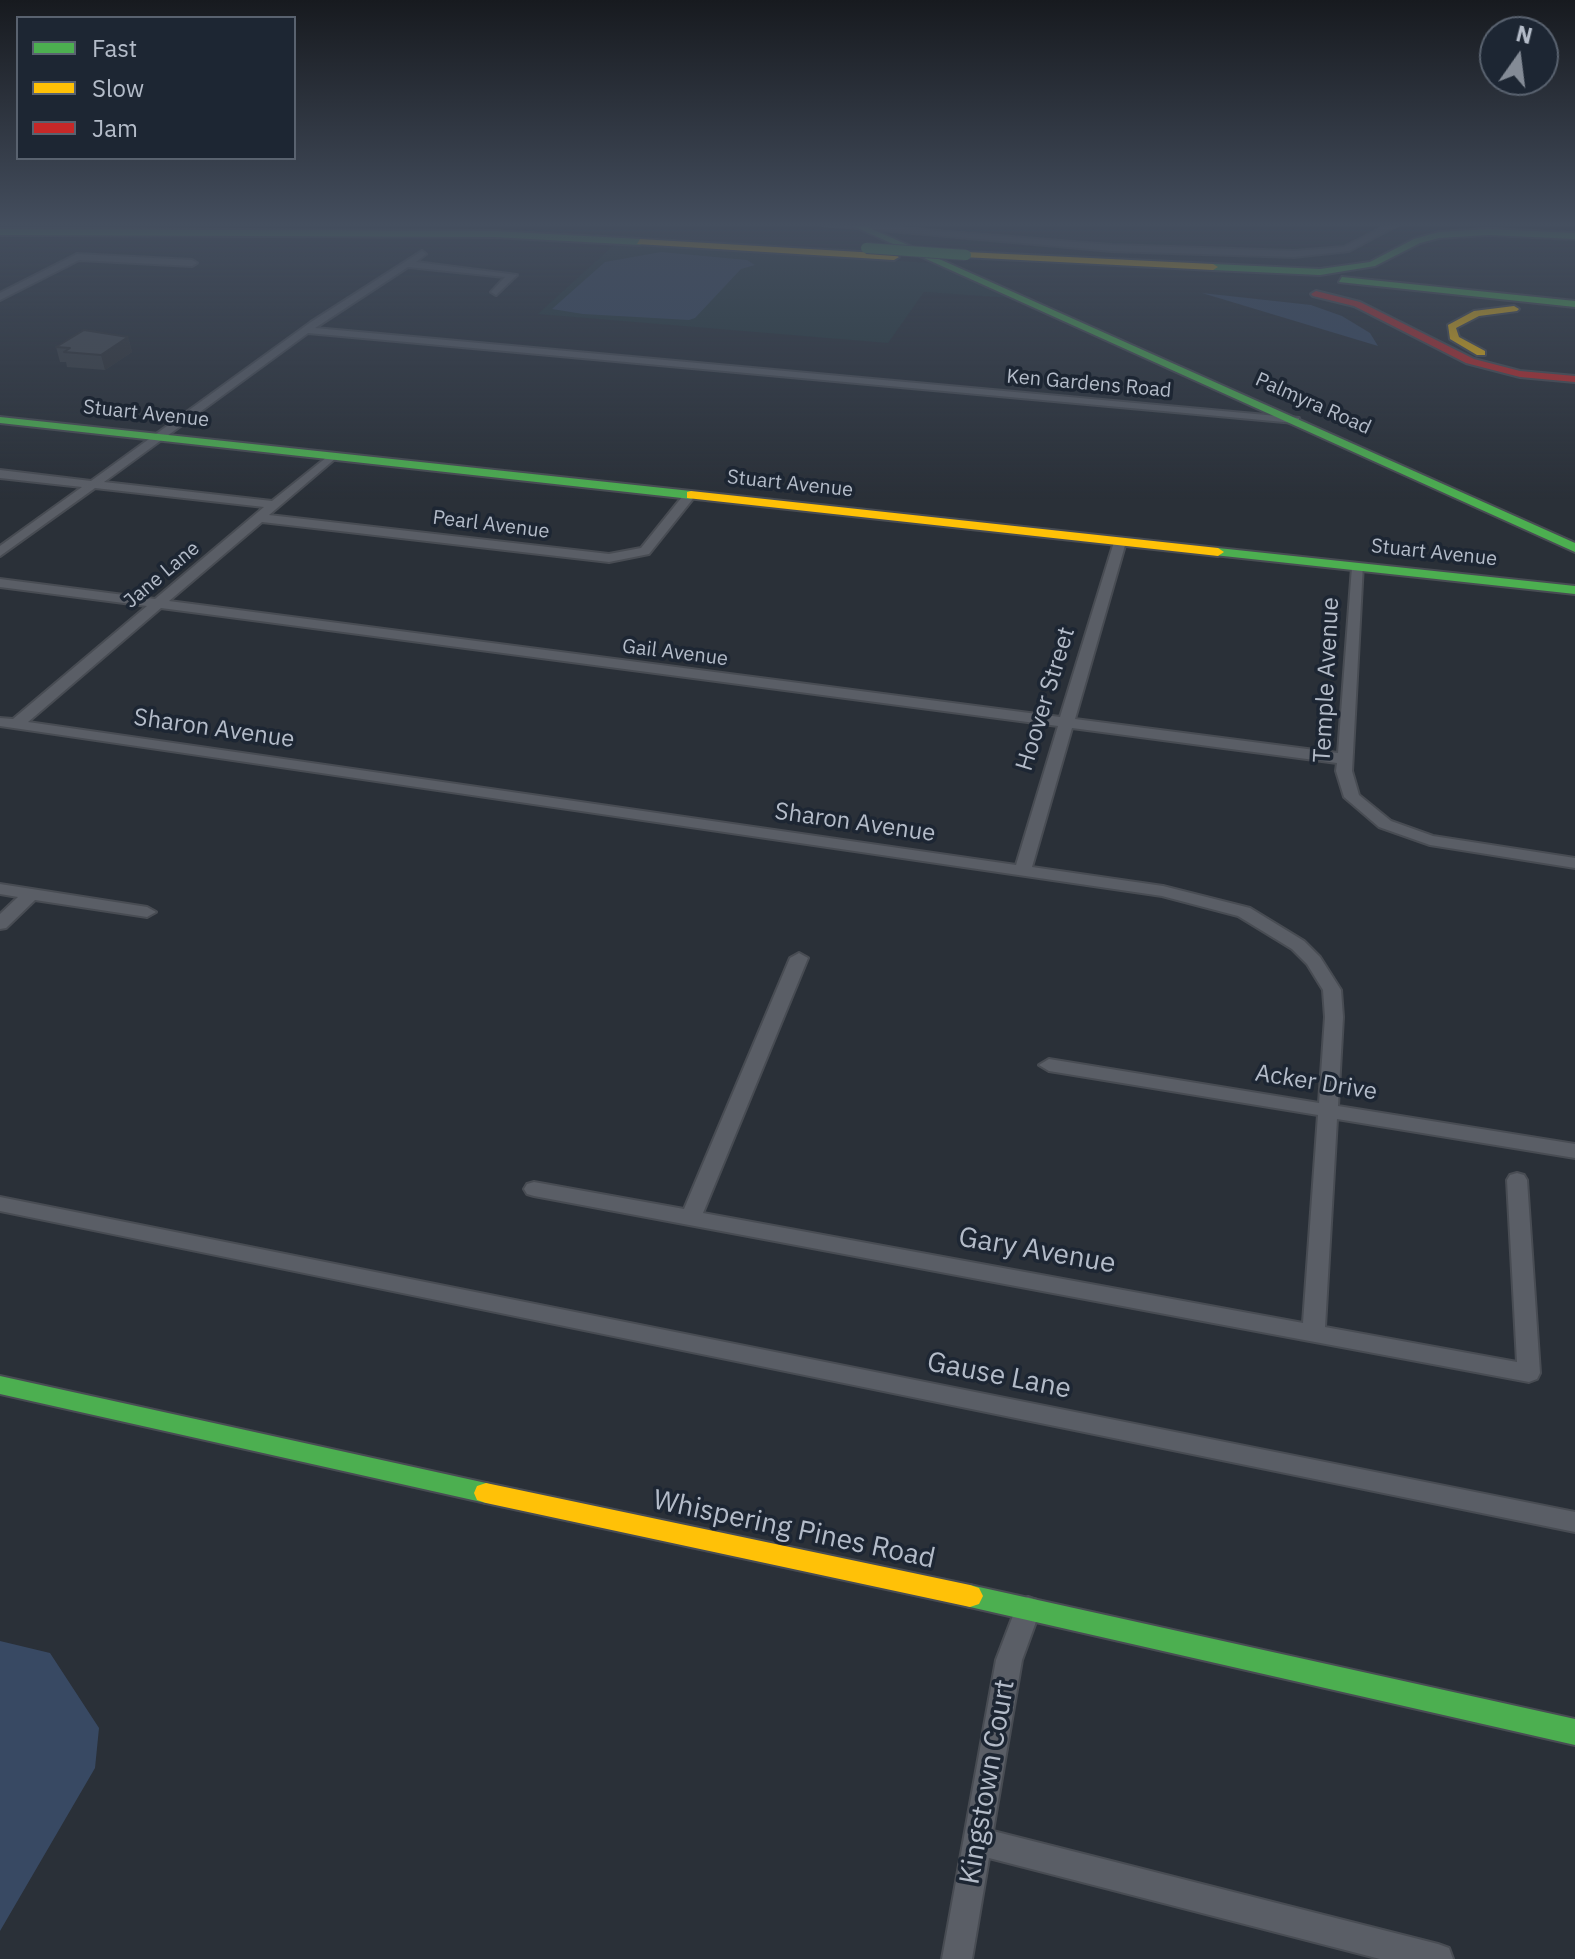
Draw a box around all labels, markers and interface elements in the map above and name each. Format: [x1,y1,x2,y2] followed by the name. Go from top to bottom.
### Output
[16,16,296,160] legend
[1479,16,1559,96] north arrow
[1513,18,1536,50] text: N
[92,32,137,64] text: Fast
[92,72,144,104] text: Slow
[92,112,138,144] text: Jam
[1006,365,1172,403] street label: Ken Gardens Road
[1251,368,1375,440] street label: Palmyra Road
[82,395,210,433] street label: Stuart Avenue
[726,465,854,503] street label: Stuart Avenue
[431,506,551,544] street label: Pearl Avenue
[1370,534,1498,572] street label: Stuart Avenue
[119,537,205,613] street label: Jane Lane
[1308,596,1346,764] street label: Temple Avenue
[1010,624,1082,774] street label: Hoover Street
[621,635,729,671] street label: Gail Avenue
[132,703,296,755] street label: Sharon Avenue
[773,797,937,849] street label: Sharon Avenue
[1253,1059,1379,1107] street label: Acker Drive
[956,1221,1118,1281] street label: Gary Avenue
[924,1346,1074,1406] street label: Gause Lane
[650,1484,938,1576] street label: Whispering Pines Road
[953,1677,1023,1887] street label: Kingstown Court

